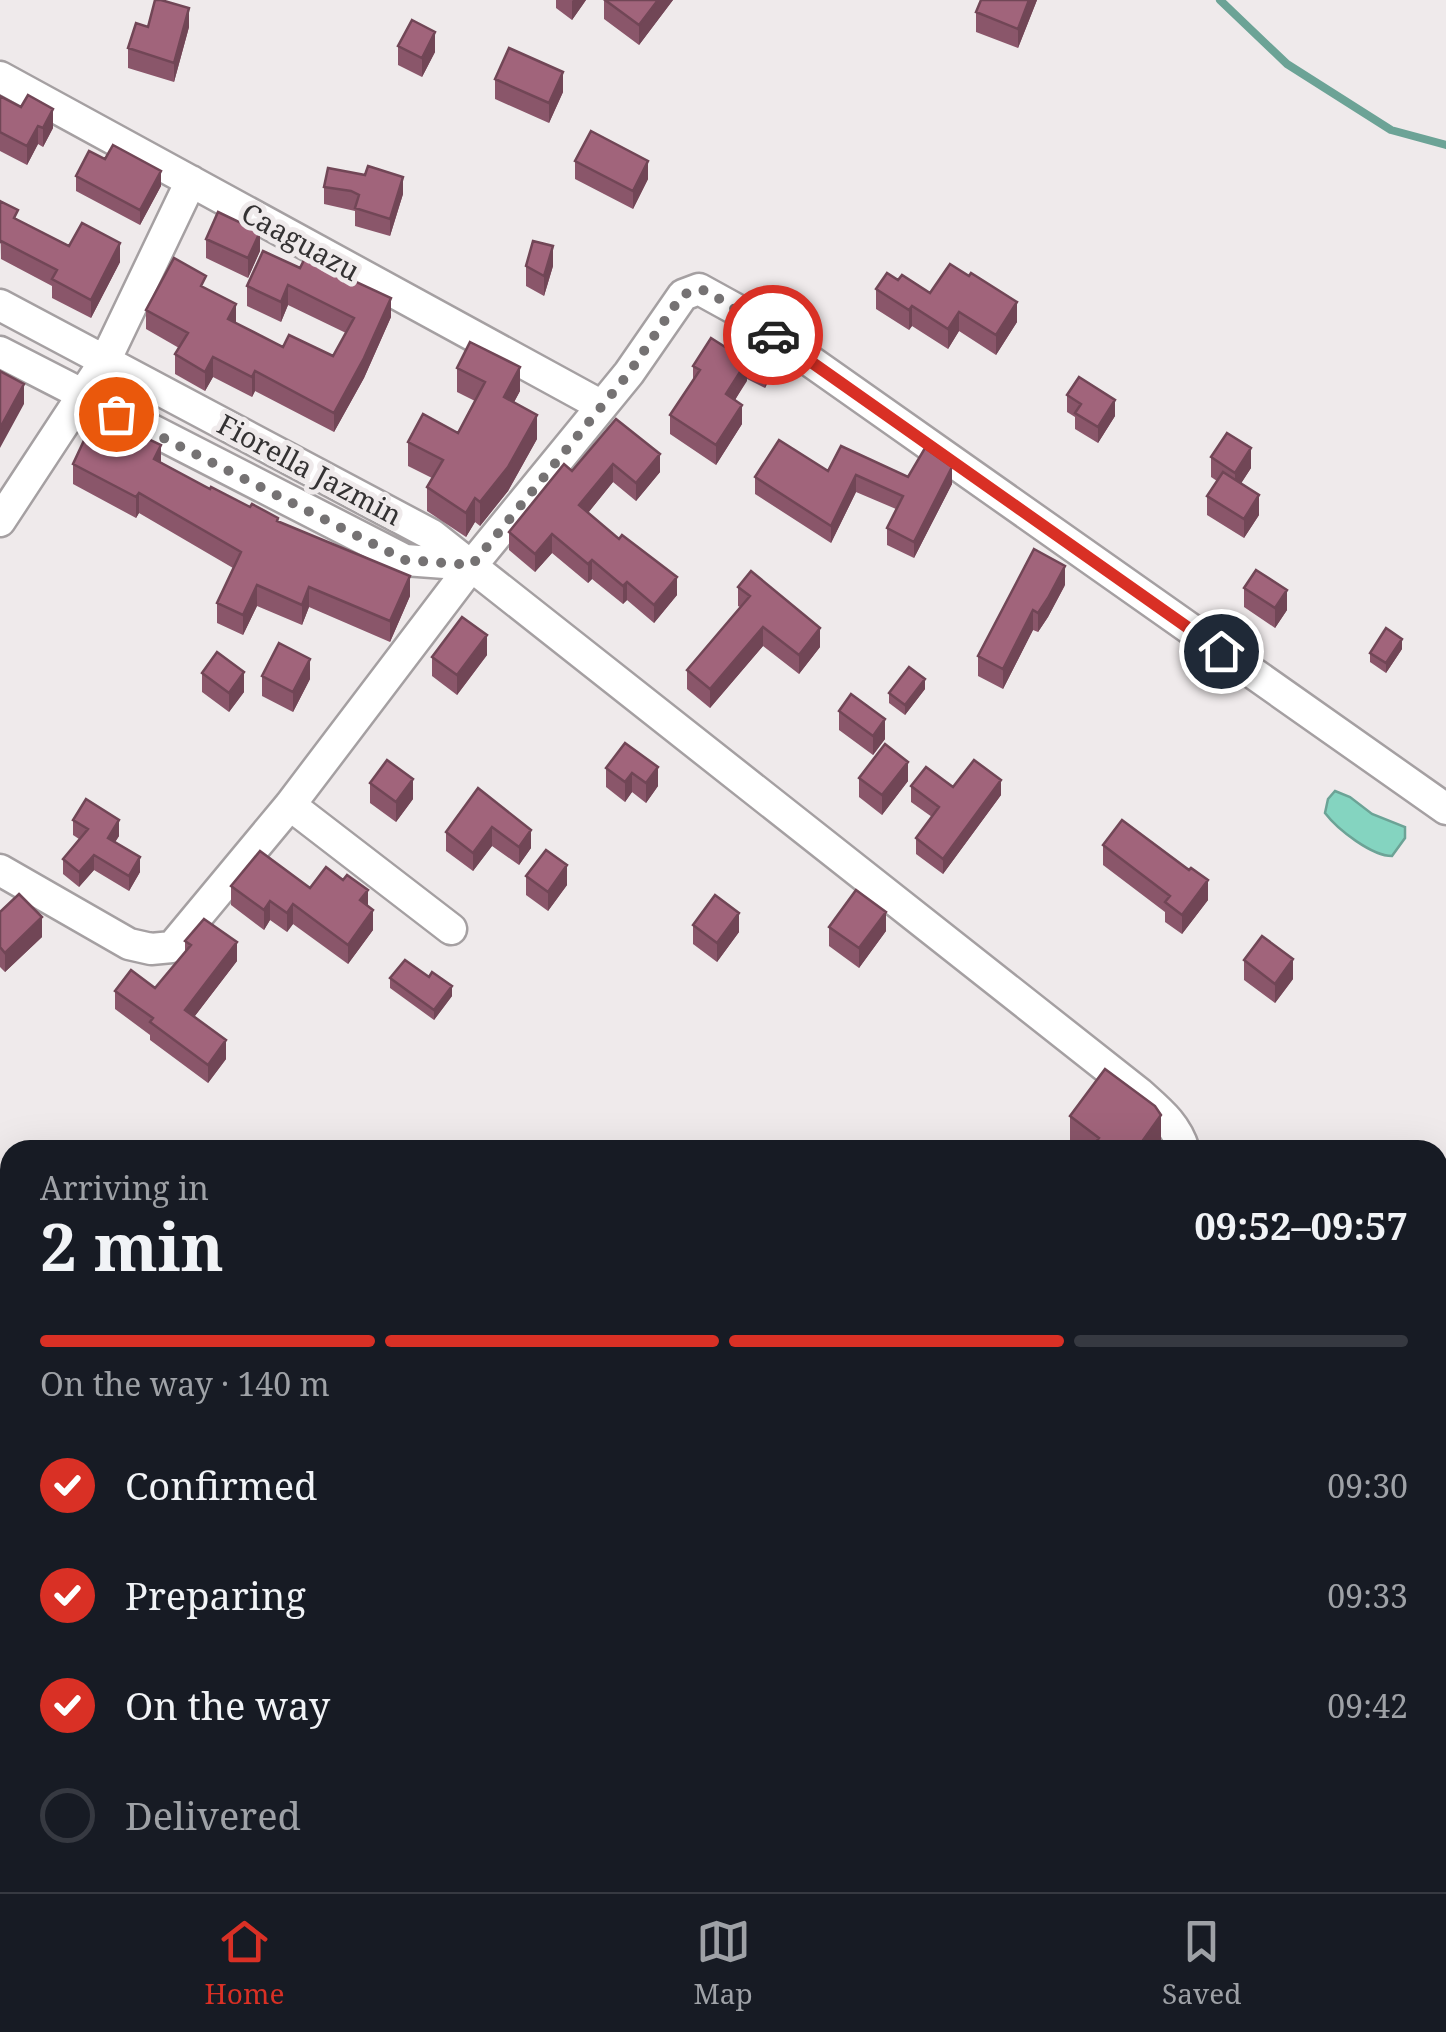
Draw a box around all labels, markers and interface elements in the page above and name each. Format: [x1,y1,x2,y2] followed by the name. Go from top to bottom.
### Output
[235,193,367,289] street label: Caaguazu
[723,285,823,385] courier
[746,308,801,363] icon: car
[74,372,159,457] pin
[89,387,144,442] icon: bag
[211,404,409,534] street label: Fiorella Jazmin
[1179,609,1264,694] pin
[1194,624,1249,679] icon: home
[40,1166,209,1209] text: Arriving in
[1194,1199,1408,1251] text: 09:52–09:57
[40,1202,224,1290] text: 2 min
[40,1362,330,1405] text: On the way · 140 m
[40,1458,95,1513] icon: check
[125,1459,317,1511] text: Confirmed
[1327,1464,1408,1507] text: 09:30
[40,1568,95,1623] icon: check
[125,1569,306,1621] text: Preparing
[1327,1574,1408,1617] text: 09:33
[40,1678,95,1733] icon: check
[125,1679,330,1731] text: On the way
[1327,1684,1408,1727] text: 09:42
[125,1789,301,1841] text: Delivered
[205,1914,284,2012] tab: Home
[694,1914,753,2012] tab: Map
[1162,1914,1241,2012] tab: Saved

